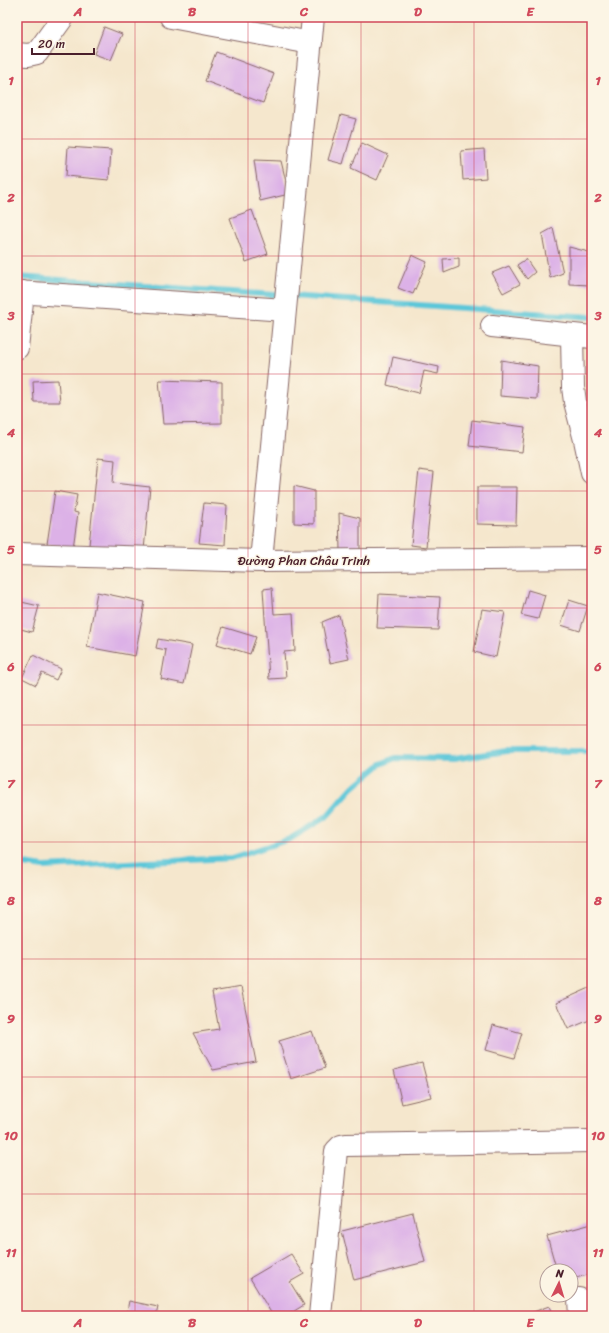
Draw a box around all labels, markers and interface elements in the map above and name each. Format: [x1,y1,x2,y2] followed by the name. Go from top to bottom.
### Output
[73,0,82,23] text: A
[188,0,197,23] text: B
[299,0,309,23] text: C
[414,0,422,23] text: D
[526,0,535,23] text: E
[32,30,94,56] scale bar
[38,33,65,55] text: 20 m
[8,69,14,92] text: 1
[595,69,601,92] text: 1
[6,186,15,209] text: 2
[593,186,602,209] text: 2
[6,304,15,327] text: 3
[593,304,602,327] text: 3
[6,421,16,444] text: 4
[593,421,603,444] text: 4
[7,538,15,561] text: 5
[594,538,602,561] text: 5
[238,549,370,572] street label: Đường Phan Châu Trinh
[6,655,15,678] text: 6
[593,655,602,678] text: 6
[7,772,16,795] text: 7
[594,772,603,795] text: 7
[6,889,15,912] text: 8
[593,889,602,912] text: 8
[7,1007,15,1030] text: 9
[594,1007,602,1030] text: 9
[4,1124,18,1147] text: 10
[591,1124,605,1147] text: 10
[5,1241,17,1264] text: 11
[592,1241,604,1264] text: 11
[539,1263,579,1303] north arrow
[554,1264,565,1283] text: N
[73,1311,82,1333] text: A
[188,1311,197,1333] text: B
[299,1311,309,1333] text: C
[414,1311,422,1333] text: D
[526,1311,535,1333] text: E

